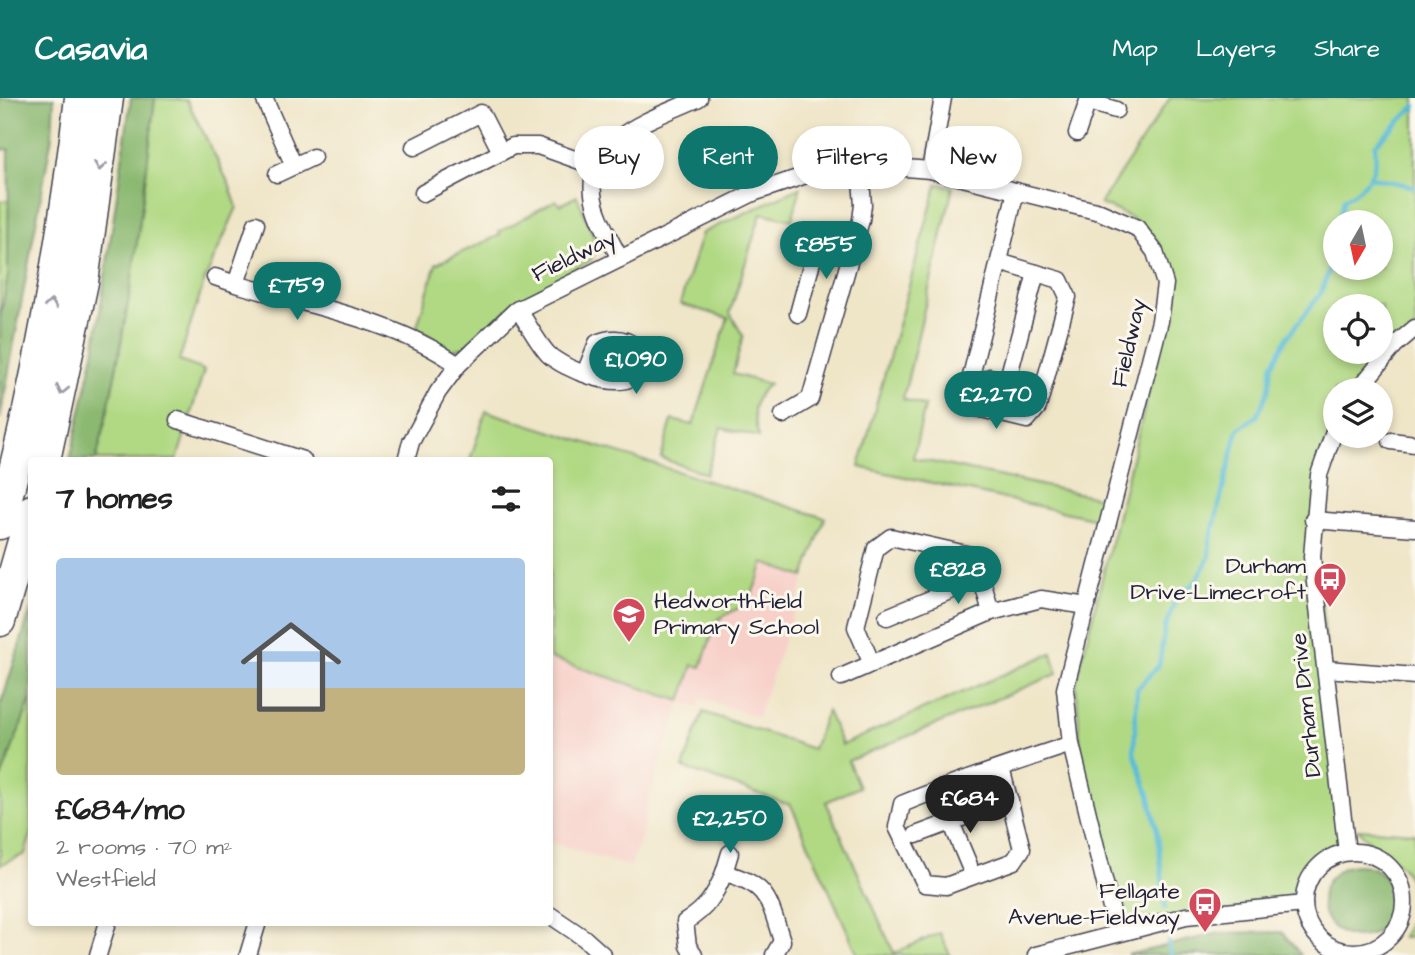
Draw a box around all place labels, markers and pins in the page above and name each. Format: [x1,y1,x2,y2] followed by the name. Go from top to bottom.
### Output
[785,222,867,281] pin: £855
[256,262,338,322] pin: £759
[579,336,693,396] pin: £1,090
[939,372,1053,431] pin: £2,270
[917,546,999,606] pin: £828
[1131,550,1307,608] place label: Durham Drive-Limecroft
[1311,560,1349,609] bus stop icon: Durham Drive-Limecroft
[654,585,819,644] place label: Hedworthfield Primary School
[610,595,648,644] school or university icon: Hedworthfield Primary School
[929,776,1011,835] pin: £684
[673,796,787,855] pin: £2,250
[1008,875,1180,934] place label: Fellgate Avenue-Fieldway
[1186,885,1224,934] bus stop icon: Fellgate Avenue-Fieldway

